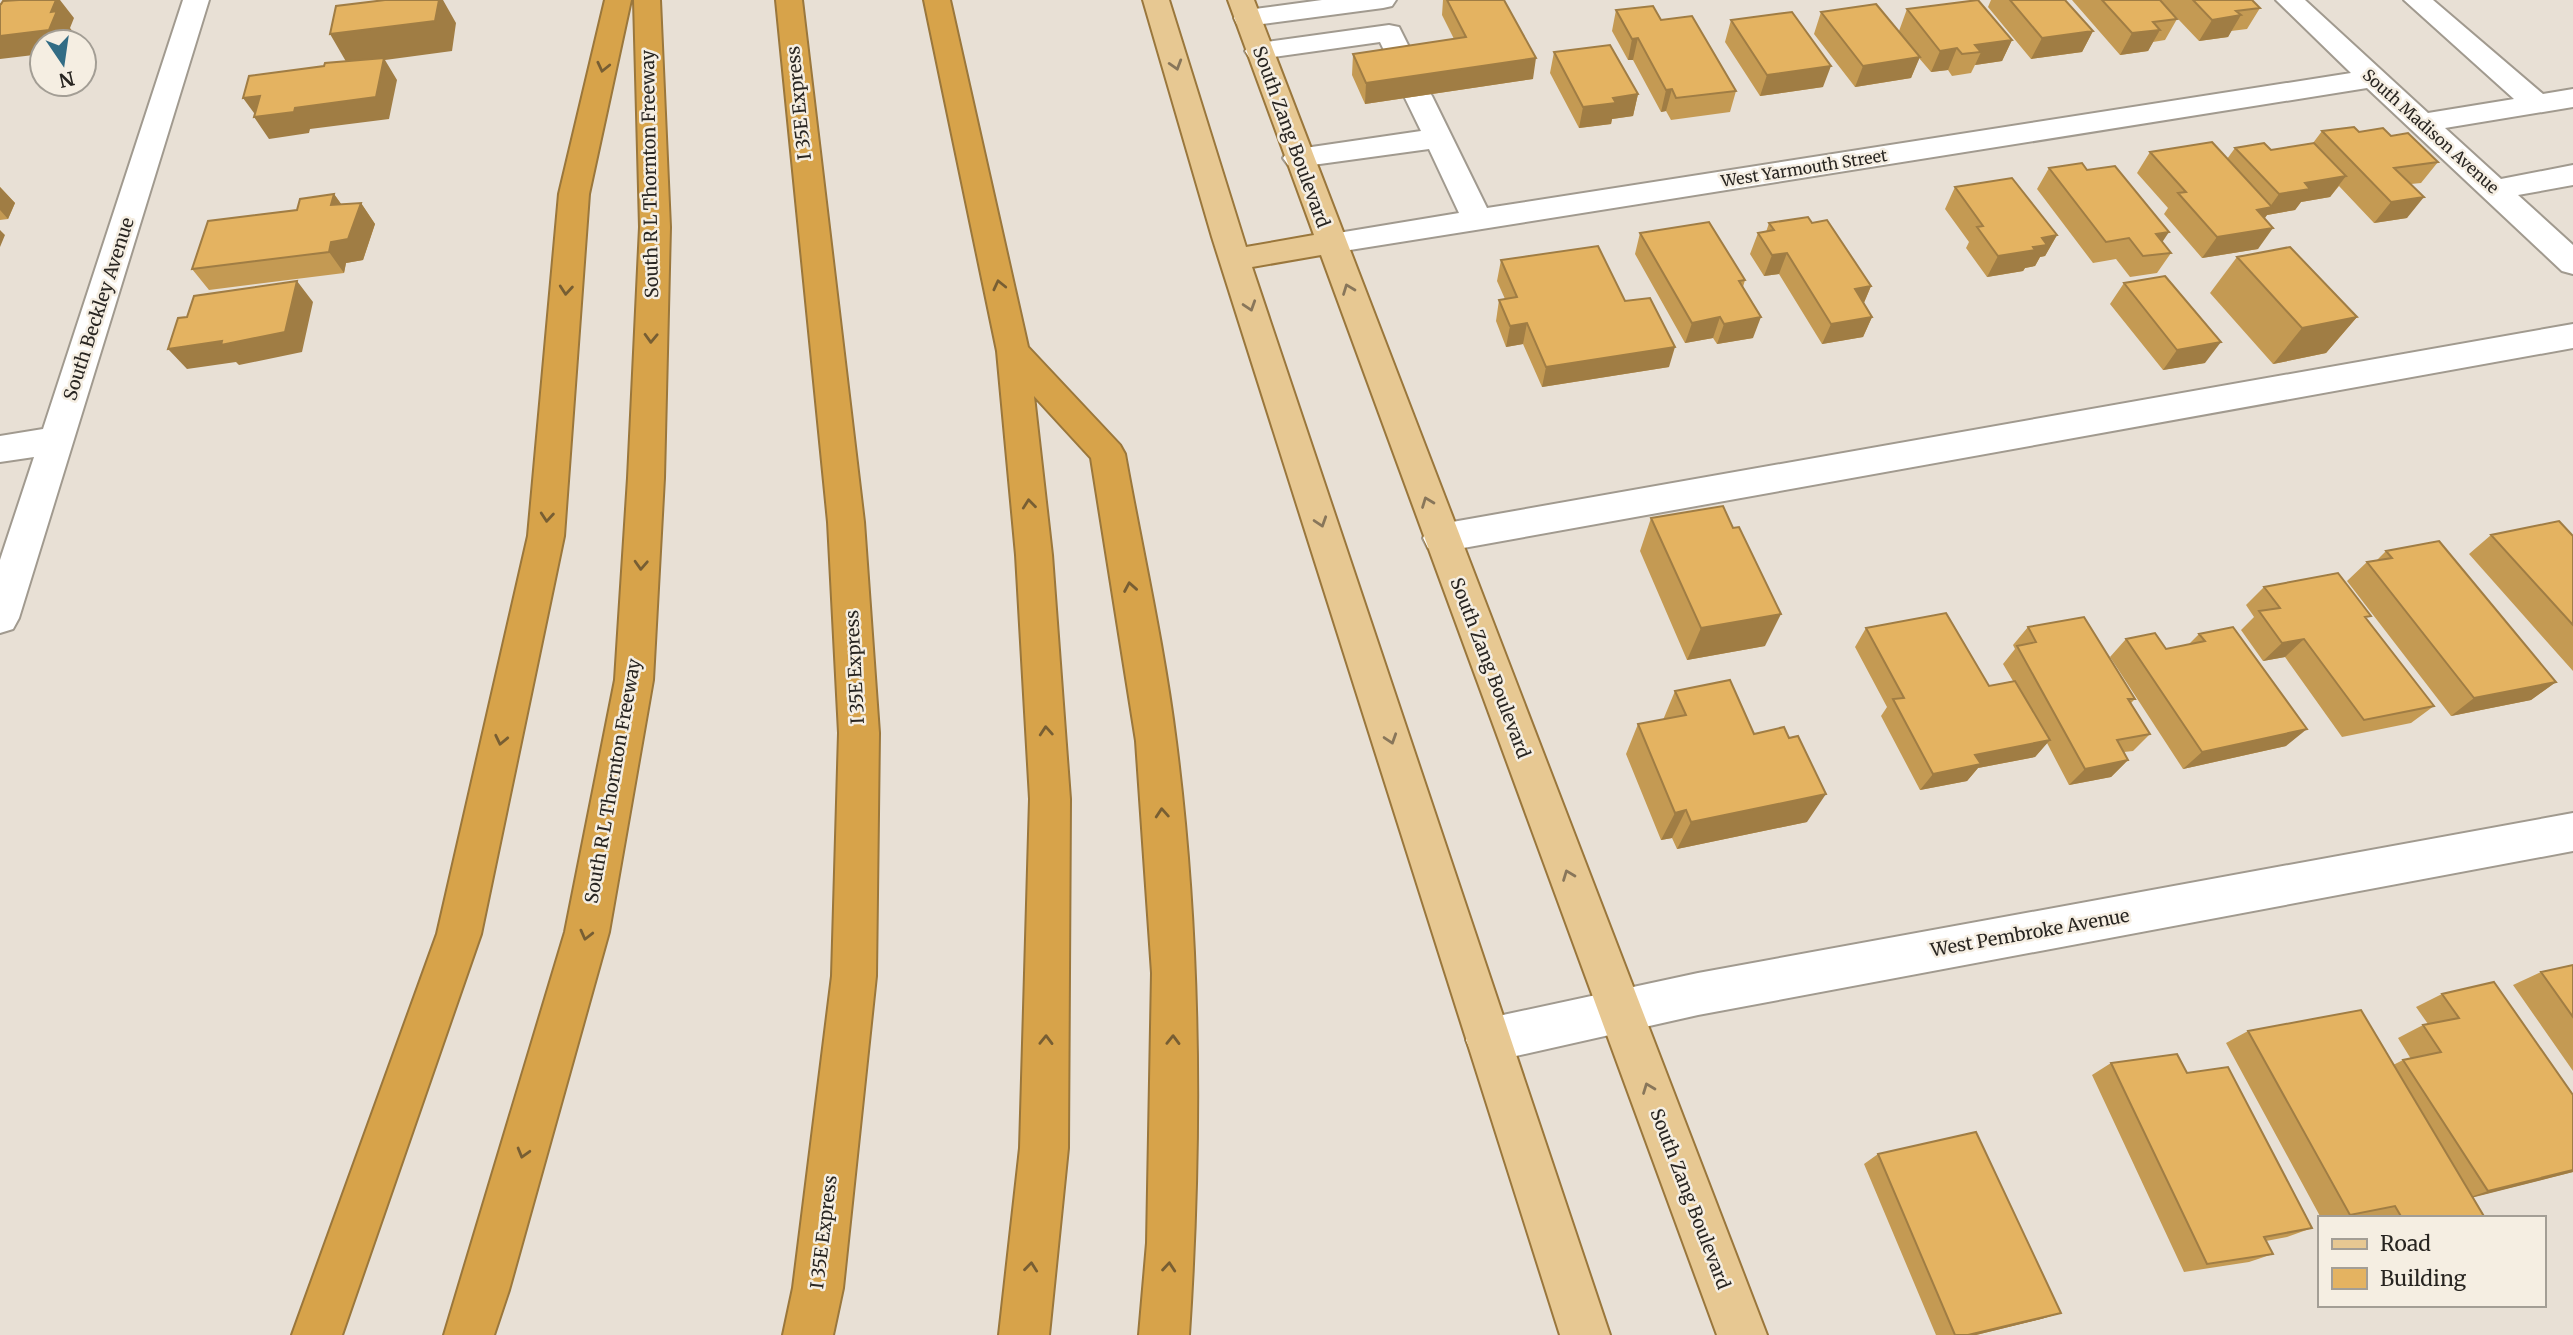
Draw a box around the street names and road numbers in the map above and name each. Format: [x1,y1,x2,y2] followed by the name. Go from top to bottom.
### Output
[1248,43,1335,231] street label: South Zang Boulevard
[781,45,816,161] street label: I 35E Express
[636,49,663,298] street label: South R L Thornton Freeway
[2359,65,2503,197] street label: South Madison Avenue
[1719,145,1889,191] street label: West Yarmouth Street
[58,214,139,403] street label: South Beckley Avenue
[1445,574,1536,761] street label: South Zang Boulevard
[840,609,869,725] street label: I 35E Express
[580,656,645,905] street label: South R L Thornton Freeway
[1928,904,2131,962] street label: West Pembroke Avenue
[1645,1105,1736,1292] street label: South Zang Boulevard
[805,1174,842,1290] street label: I 35E Express

